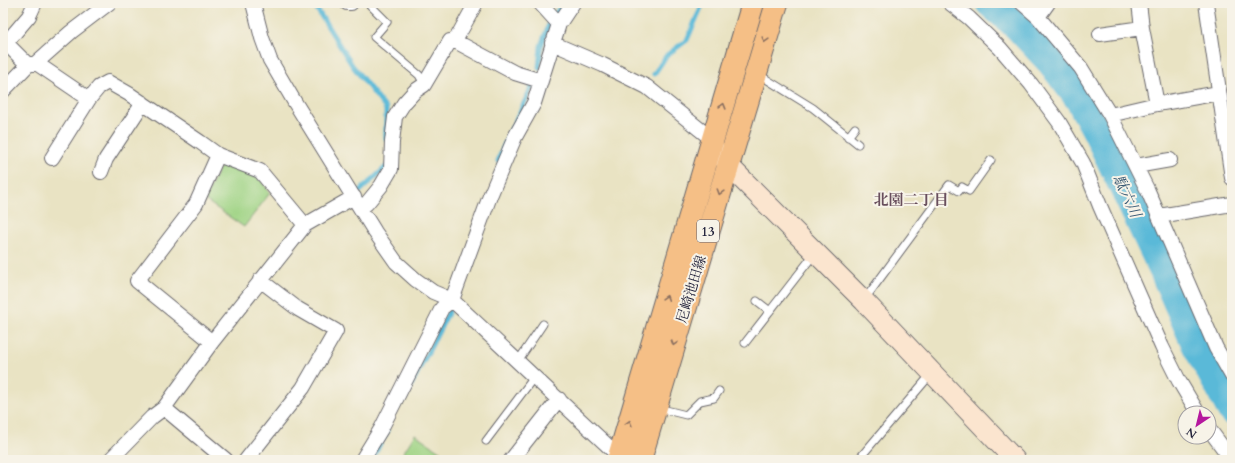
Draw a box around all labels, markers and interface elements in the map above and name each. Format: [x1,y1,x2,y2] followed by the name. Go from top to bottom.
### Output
[761,37,770,44] one-way arrow
[718,103,727,110] one-way arrow
[1108,171,1146,222] water label: 駄六川
[716,188,725,195] one-way arrow
[873,190,949,210] district label: 北園二丁目
[697,220,719,242] road number: 13
[672,253,711,325] street label: 尼崎池田線
[661,295,670,302] one-way arrow
[670,339,679,346] one-way arrow
[1177,405,1217,445] north arrow
[624,419,633,426] one-way arrow
[1183,424,1200,442] text: N

